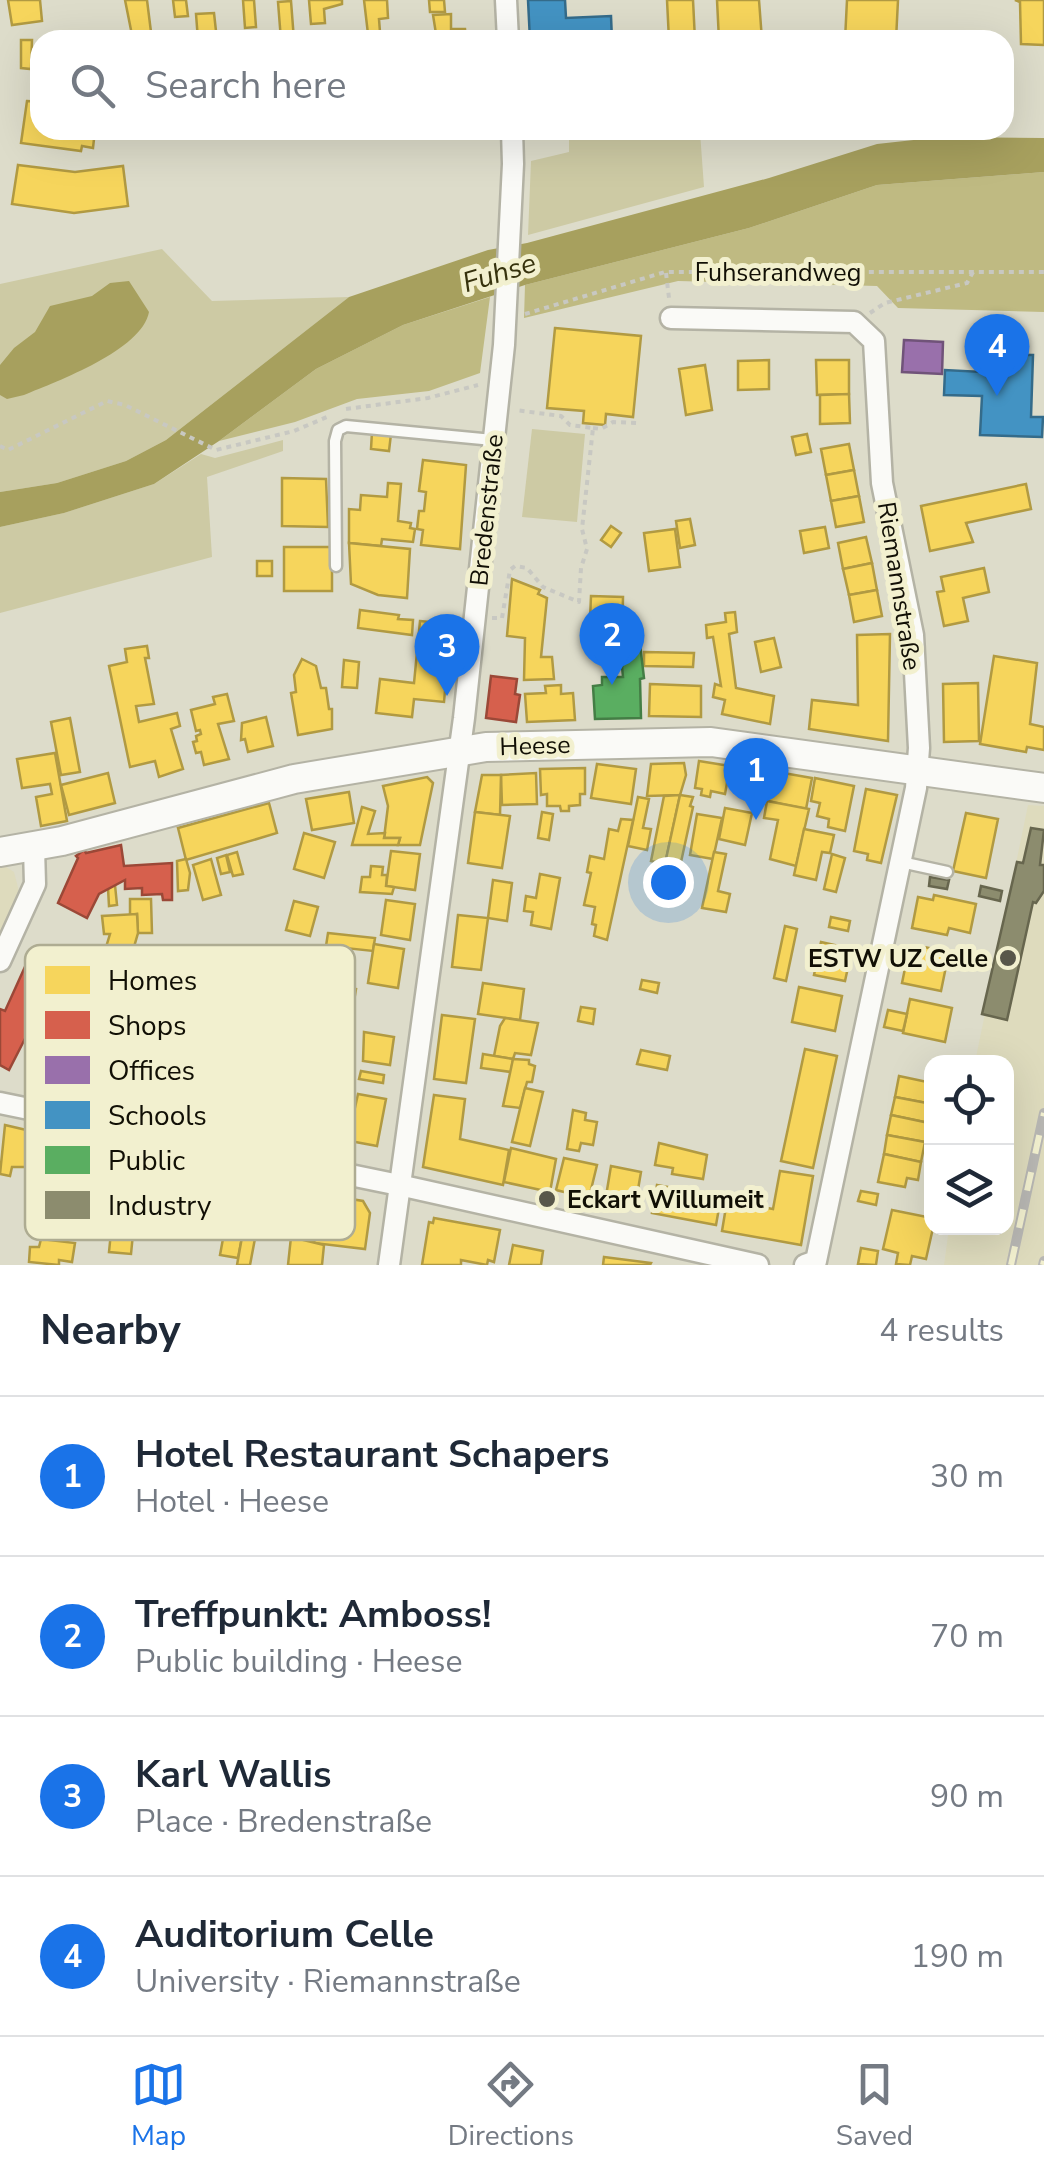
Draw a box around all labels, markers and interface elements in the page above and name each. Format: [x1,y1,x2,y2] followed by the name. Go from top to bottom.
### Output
[30,30,1014,140] search box
[65,58,120,113] icon: search
[145,60,346,111] text: Search here
[458,244,541,302] water label: Fuhse
[695,256,861,290] street label: Fuhserandweg
[964,314,1030,396] pin: 4
[462,433,512,588] street label: Bredenstraße
[869,499,929,673] street label: Riemannstraße
[580,602,644,685] pin: 2
[414,614,480,696] pin: 3
[499,728,571,764] street label: Heese
[724,738,788,820] pin: 1
[643,857,694,908] your location
[808,942,988,976] place label: ESTW UZ Celle
[25,945,355,1240] legend
[997,947,1019,969] marker: ESTW UZ Celle
[108,962,197,1000] text: Homes
[108,1007,186,1045] text: Shops
[108,1052,195,1090] text: Offices
[924,1055,1014,1235] map controls
[924,1055,1014,1145] button: locate
[108,1097,207,1135] text: Schools
[108,1142,185,1180] text: Public
[924,1145,1014,1235] button: layers
[567,1183,764,1217] place label: Eckart Willumeit
[108,1187,212,1225] text: Industry
[536,1188,558,1210] marker: Eckart Willumeit
[40,1302,181,1359] text: Nearby
[879,1309,1004,1352] text: 4 results
[135,1429,610,1480] text: Hotel Restaurant Schapers
[63,1455,82,1498] text: 1
[930,1455,1004,1498] text: 30 m
[135,1480,329,1523] text: Hotel · Heese
[135,1589,492,1640] text: Treffpunkt: Amboss!
[63,1615,82,1658] text: 2
[930,1615,1004,1658] text: 70 m
[135,1640,463,1683] text: Public building · Heese
[135,1749,332,1800] text: Karl Wallis
[63,1775,82,1818] text: 3
[930,1775,1004,1818] text: 90 m
[135,1800,432,1843] text: Place · Bredenstraße
[135,1909,434,1960] text: Auditorium Celle
[63,1935,82,1978] text: 4
[911,1935,1004,1978] text: 190 m
[135,1960,521,2003] text: University · Riemannstraße
[131,2057,186,2155] tab: Map
[448,2057,574,2155] tab: Directions
[836,2057,913,2155] tab: Saved

